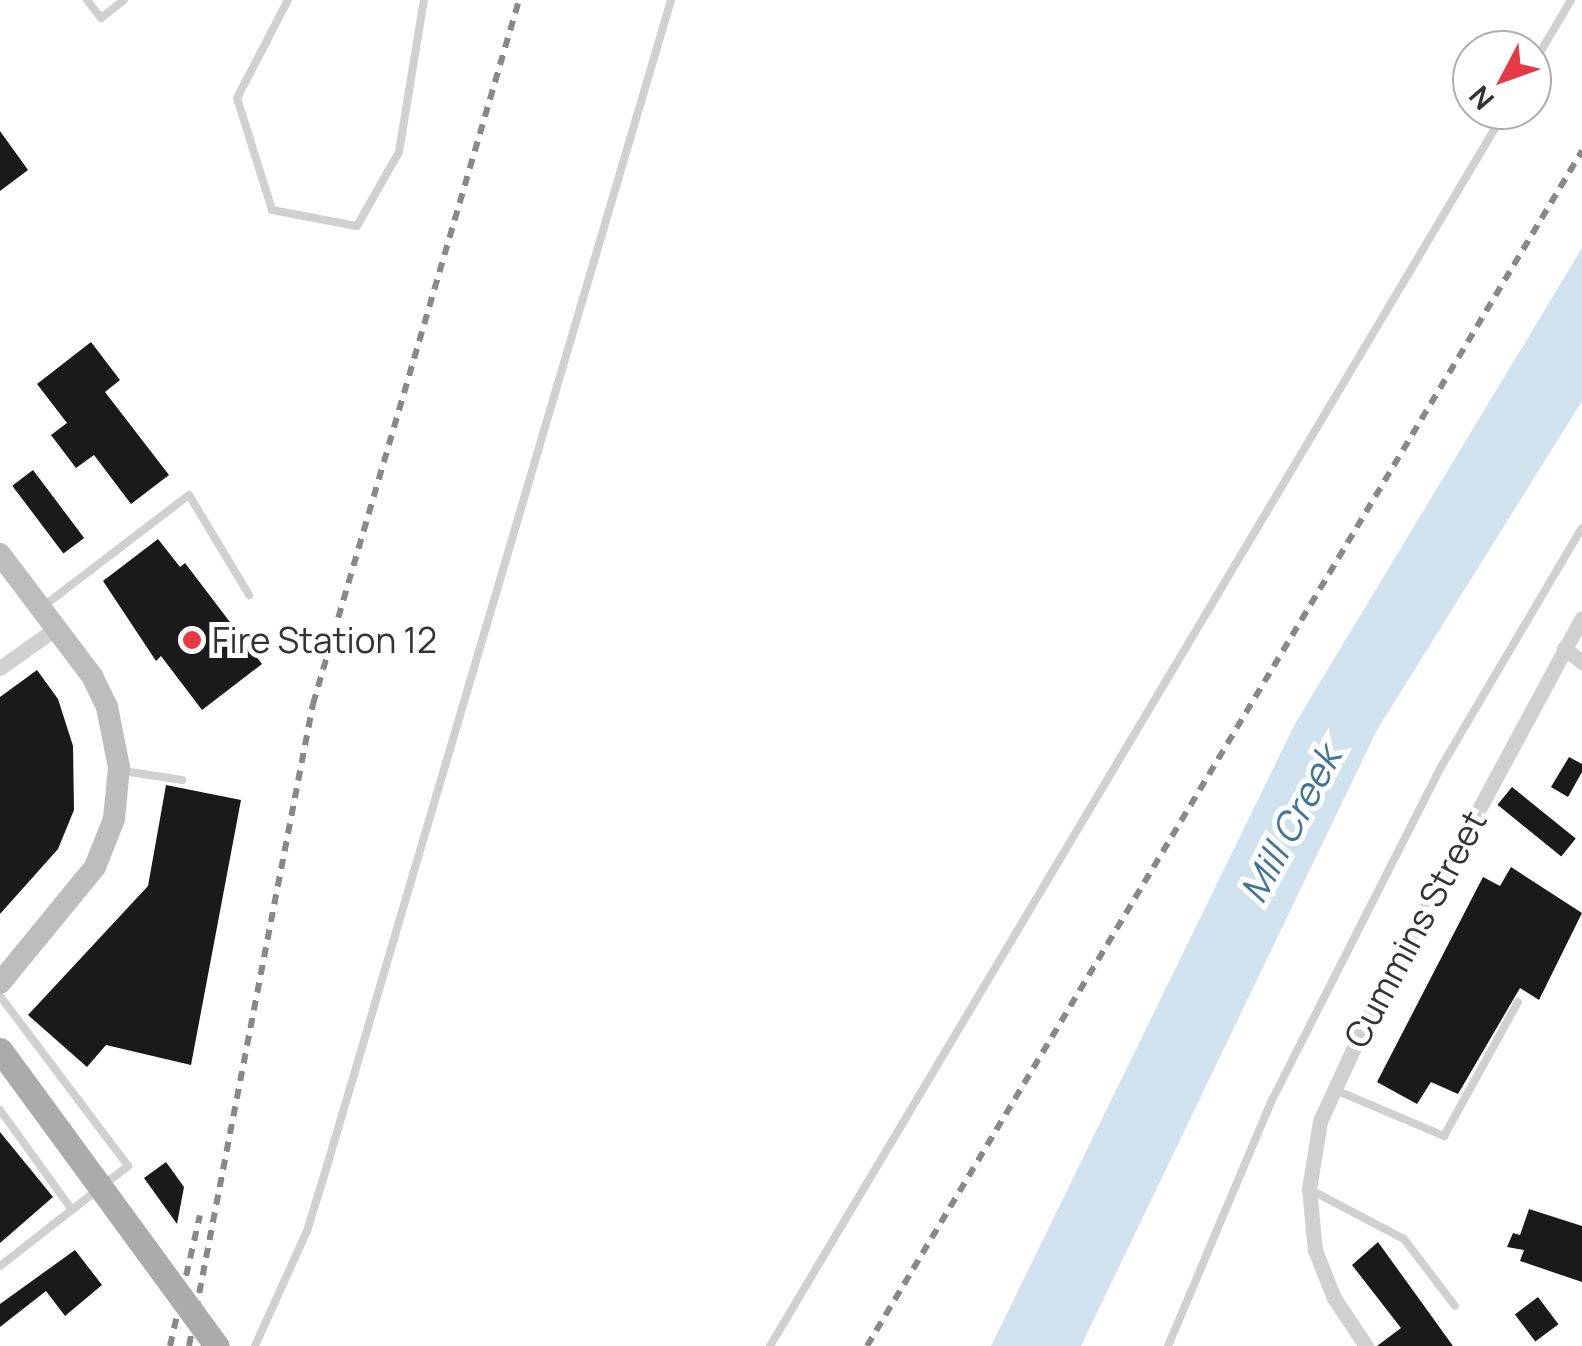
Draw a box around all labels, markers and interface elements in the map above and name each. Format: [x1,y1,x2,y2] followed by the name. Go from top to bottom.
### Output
[1452,30,1552,130] north arrow
[1460,78,1502,118] text: N
[212,619,437,661] place label: Fire Station 12
[181,629,203,651] marker: Fire Station 12
[1230,738,1350,910] water label: Mill Creek
[1335,803,1495,1055] street label: Cummins Street

